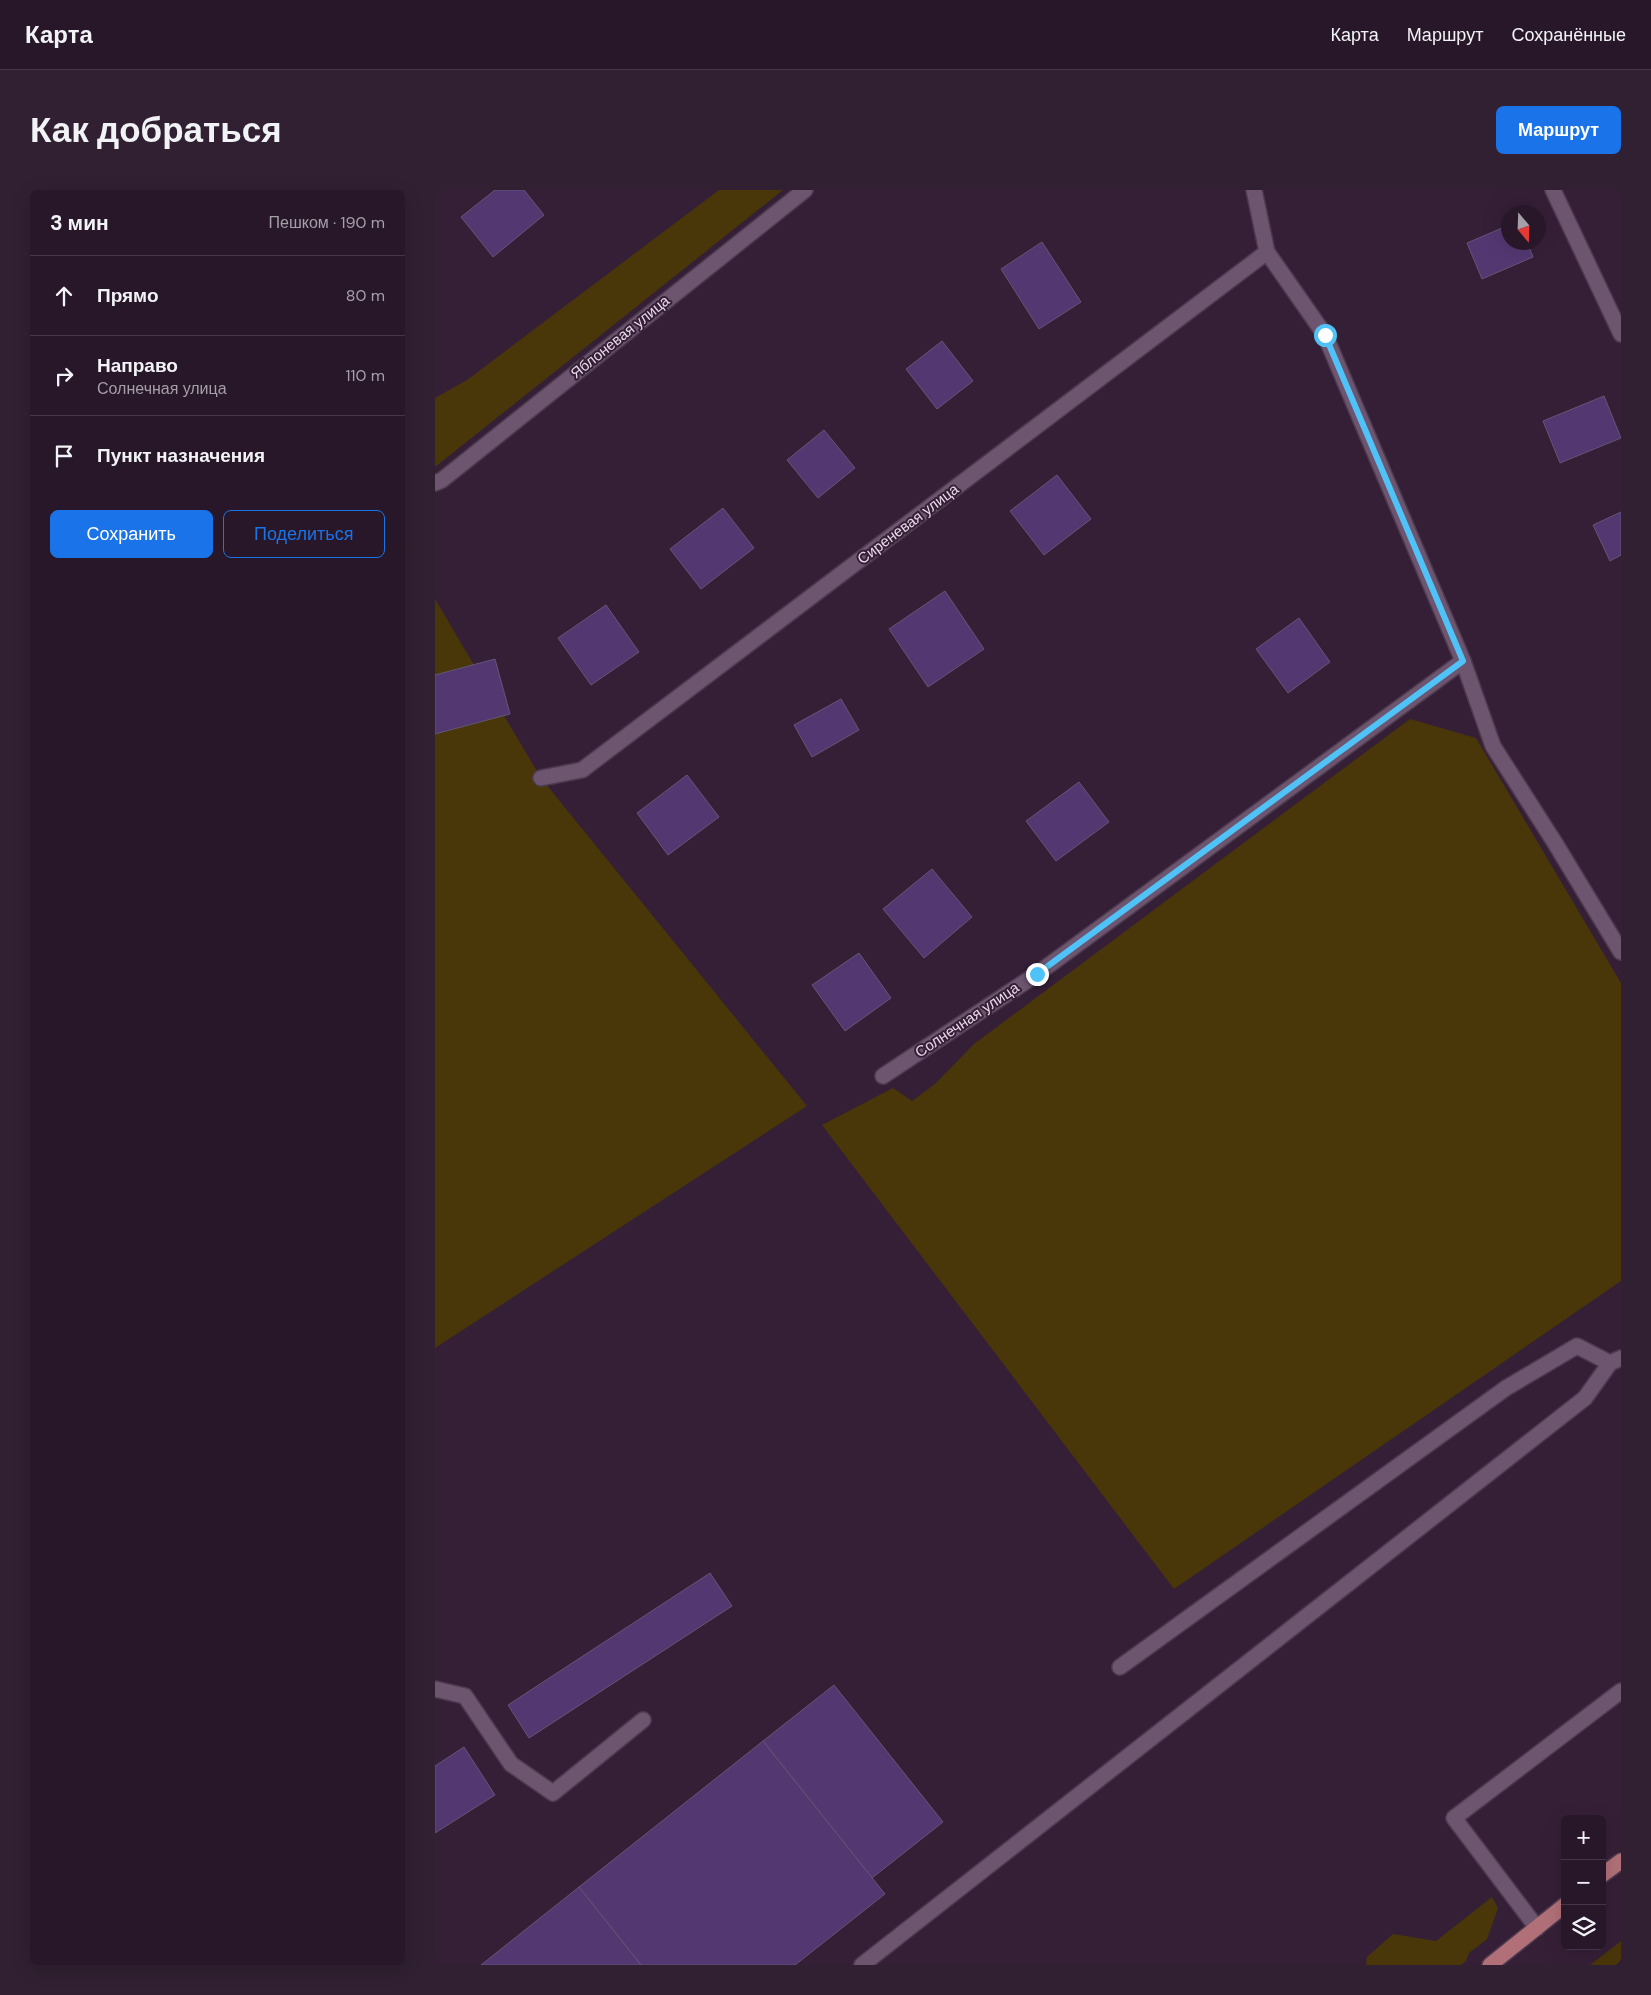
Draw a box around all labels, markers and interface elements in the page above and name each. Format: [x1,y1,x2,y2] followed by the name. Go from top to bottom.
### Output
[25,19,93,50] text: Карта
[1331,23,1379,47] text: Карта
[1407,23,1483,47] text: Маршрут
[1511,23,1626,47] text: Сохранённые
[1496,106,1621,154] button: Маршрут
[30,107,282,153] text: Как добраться
[1501,205,1546,250] north arrow
[50,209,109,237] text: 3 мин
[269,212,385,233] text: Пешком · 190 m
[50,282,78,310] icon: ahead
[97,283,159,308] text: Прямо
[346,285,385,306] text: 80 m
[566,290,674,383] street label: Яблоневая улица
[1314,324,1337,347] route start
[97,353,178,378] text: Направо
[50,362,78,390] icon: right
[346,365,385,386] text: 110 m
[97,378,227,399] text: Солнечная улица
[50,442,78,470] icon: arrive
[97,443,265,468] text: Пункт назначения
[853,479,963,569] street label: Сиреневая улица
[50,510,213,558] button: Сохранить
[223,510,385,558] button: Поделиться
[1026,963,1049,986] route end
[911,977,1024,1062] street label: Солнечная улица
[1561,1815,1606,1950] map controls
[1561,1815,1606,1860] button: +
[1561,1860,1606,1905] button: −
[1561,1905,1606,1950] button: layers

